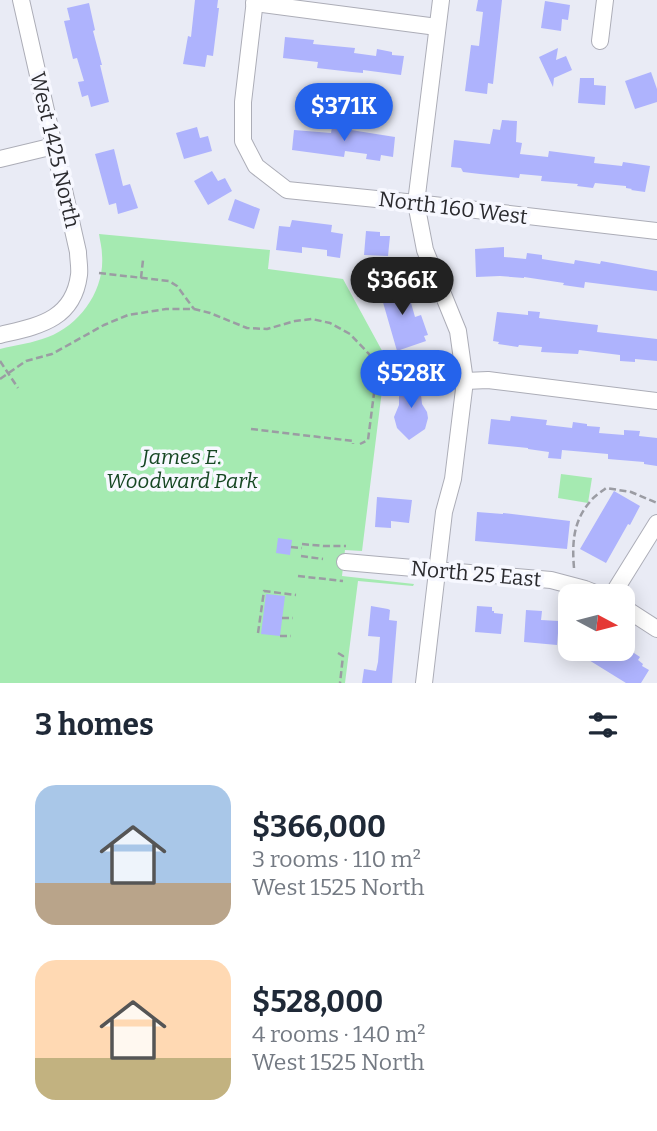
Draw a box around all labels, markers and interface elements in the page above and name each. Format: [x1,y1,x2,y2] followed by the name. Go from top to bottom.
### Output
[24,70,86,230] street label: West 1425 North
[295,83,393,143] pin: $371K
[311,92,377,120] text: $371K
[377,186,529,230] street label: North 160 West
[353,258,451,317] pin: $366K
[367,266,437,294] text: $366K
[362,350,460,410] pin: $528K
[376,359,446,387] text: $528K
[106,444,258,494] park label: James E. Woodward Park
[410,555,543,593] street label: North 25 East
[558,584,635,662] north arrow
[558,584,635,661] map controls
[584,706,622,744] icon: filters
[35,707,154,743] text: 3 homes
[252,809,386,845] text: $366,000
[91,813,175,897] icon: home
[252,845,421,873] text: 3 rooms · 110 m²
[252,873,425,901] text: West 1525 North
[252,984,383,1020] text: $528,000
[91,988,175,1072] icon: home
[252,1020,425,1048] text: 4 rooms · 140 m²
[252,1048,425,1076] text: West 1525 North

